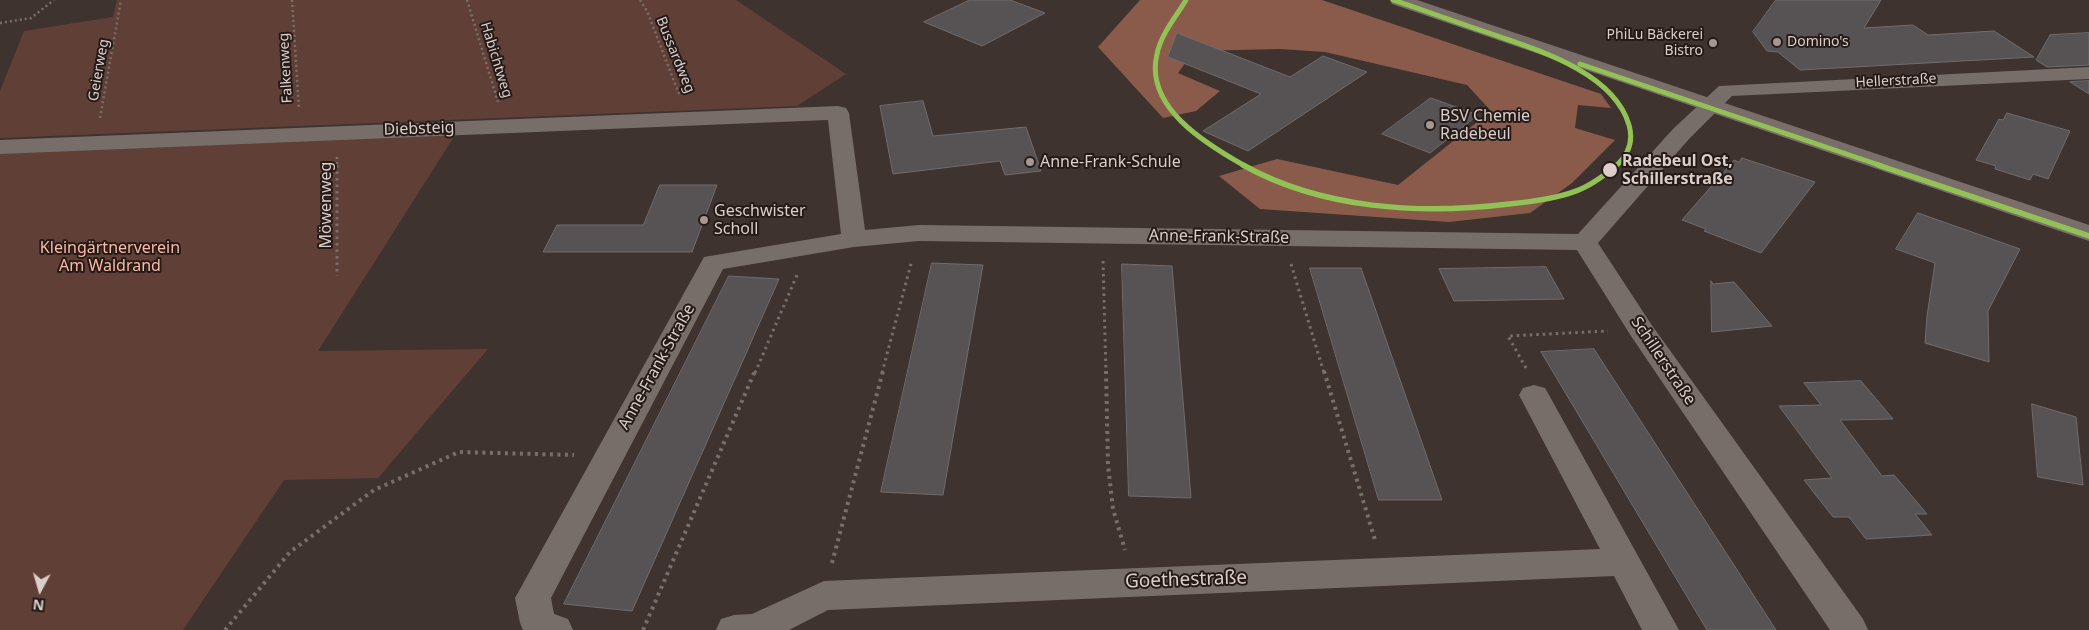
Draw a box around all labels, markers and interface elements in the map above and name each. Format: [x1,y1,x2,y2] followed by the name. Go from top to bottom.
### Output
[652,14,698,96] street label: Bussardweg
[477,20,515,100] street label: Habichtweg
[1607,27,1703,59] place label: PhiLu Bäckerei Bistro
[276,32,296,104] street label: Falkenweg
[1787,34,1849,50] place label: Domino's
[1771,36,1783,48] marker: Domino's
[1707,37,1719,49] marker: PhiLu Bäckerei Bistro
[85,38,113,102] street label: Geierweg
[1855,70,1937,92] street label: Hellerstraße
[1440,106,1530,144] place label: BSV Chemie Radebeul
[383,118,455,140] street label: Diebsteig
[1424,119,1436,131] marker: BSV Chemie Radebeul
[1622,151,1733,189] place label: Radebeul Ost, Schillerstraße
[1040,152,1181,172] place label: Anne-Frank-Schule
[1024,156,1036,168] marker: Anne-Frank-Schule
[1601,161,1619,179] marker: Radebeul Ost, Schillerstraße
[316,162,336,248] street label: Möwenweg
[714,201,806,239] place label: Geschwister Scholl
[698,214,710,226] marker: Geschwister Scholl
[1149,226,1289,248] street label: Anne-Frank-Straße
[40,238,180,276] park label: Kleingärtnerverein Am Waldrand
[615,301,699,433] street label: Anne-Frank-Straße
[1626,313,1700,409] street label: Schillerstraße
[15,565,65,615] north arrow
[1125,566,1247,594] street label: Goethestraße
[32,595,45,615] text: N

